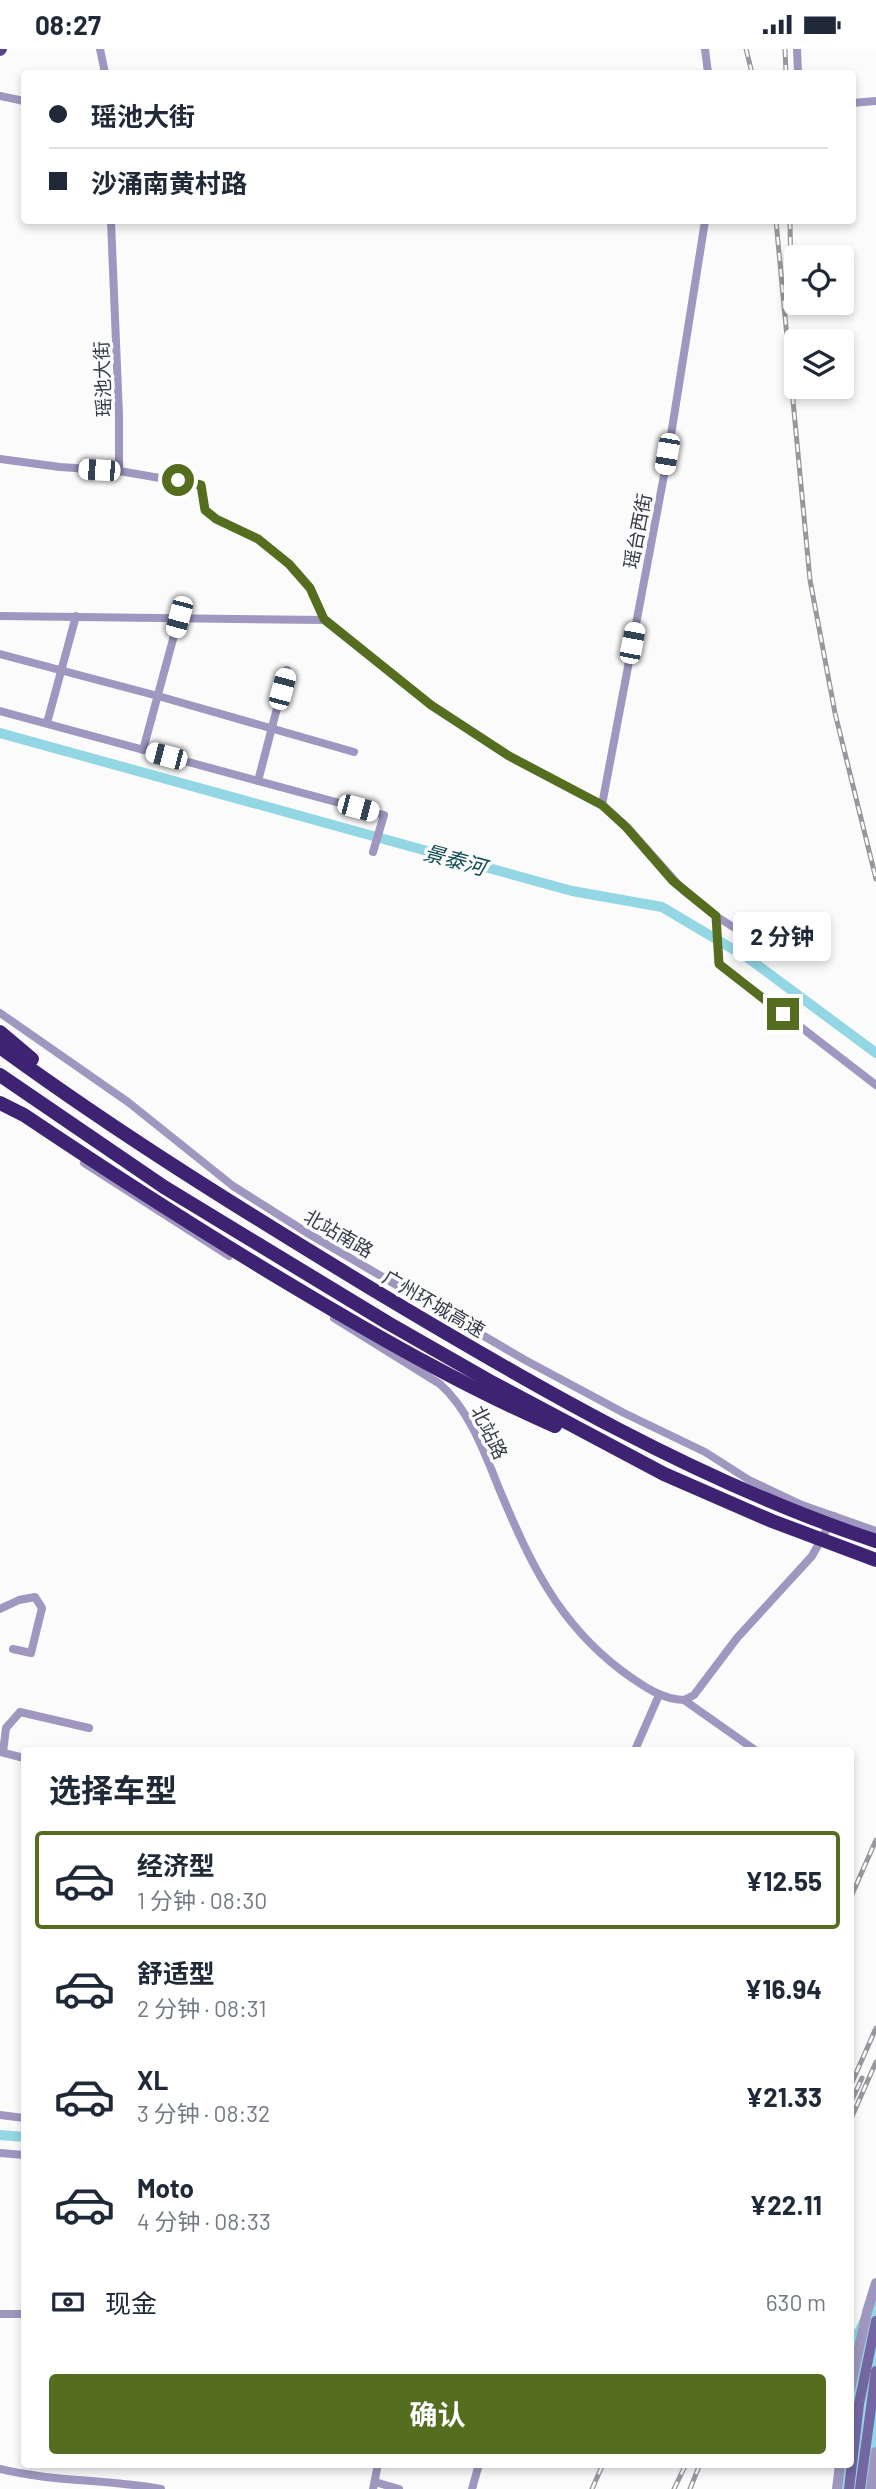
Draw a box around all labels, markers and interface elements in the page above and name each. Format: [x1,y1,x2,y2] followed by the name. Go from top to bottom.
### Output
[35,9,101,40] text: 08:27
[91,100,195,131] text: 瑶池大街
[91,167,247,198] text: 沙涌南黄村路
[784,245,854,399] map controls
[784,245,854,315] button: locate
[784,329,854,399] button: layers
[89,341,115,417] street label: 瑶池大街
[654,431,681,477] car
[78,458,121,482] car
[162,464,194,496] route start
[618,491,656,571] street label: 瑶台西街
[164,594,195,640] car
[618,620,647,666] car
[267,666,298,712] car
[143,740,190,772] car
[335,792,382,824] car
[421,839,493,880] water label: 景泰河
[734,913,832,961] callout: 2 分钟
[750,922,814,950] text: 2 分钟
[767,998,799,1030] route end
[300,1204,378,1262] street label: 北站南路
[379,1265,489,1341] street label: 广州环城高速
[467,1401,513,1463] street label: 北站路
[49,1770,177,1808] text: 选择车型
[53,1849,116,1912] icon: car
[137,1849,215,1880] text: 经济型
[745,1865,822,1896] text: ¥12.55
[137,1886,267,1914] text: 1 分钟 · 08:30
[53,1957,116,2020] icon: car
[137,1957,215,1988] text: 舒适型
[744,1973,822,2004] text: ¥16.94
[137,1994,266,2022] text: 2 分钟 · 08:31
[137,2064,168,2095] text: XL
[53,2065,116,2128] icon: car
[745,2081,822,2112] text: ¥21.33
[137,2099,270,2127] text: 3 分钟 · 08:32
[137,2172,194,2203] text: Moto
[53,2173,116,2236] icon: car
[749,2189,822,2220] text: ¥22.11
[137,2207,271,2235] text: 4 分钟 · 08:33
[49,2283,87,2321] icon: cash
[105,2287,157,2318] text: 现金
[766,2288,826,2316] text: 630 m
[49,2374,826,2454] button: 确认

